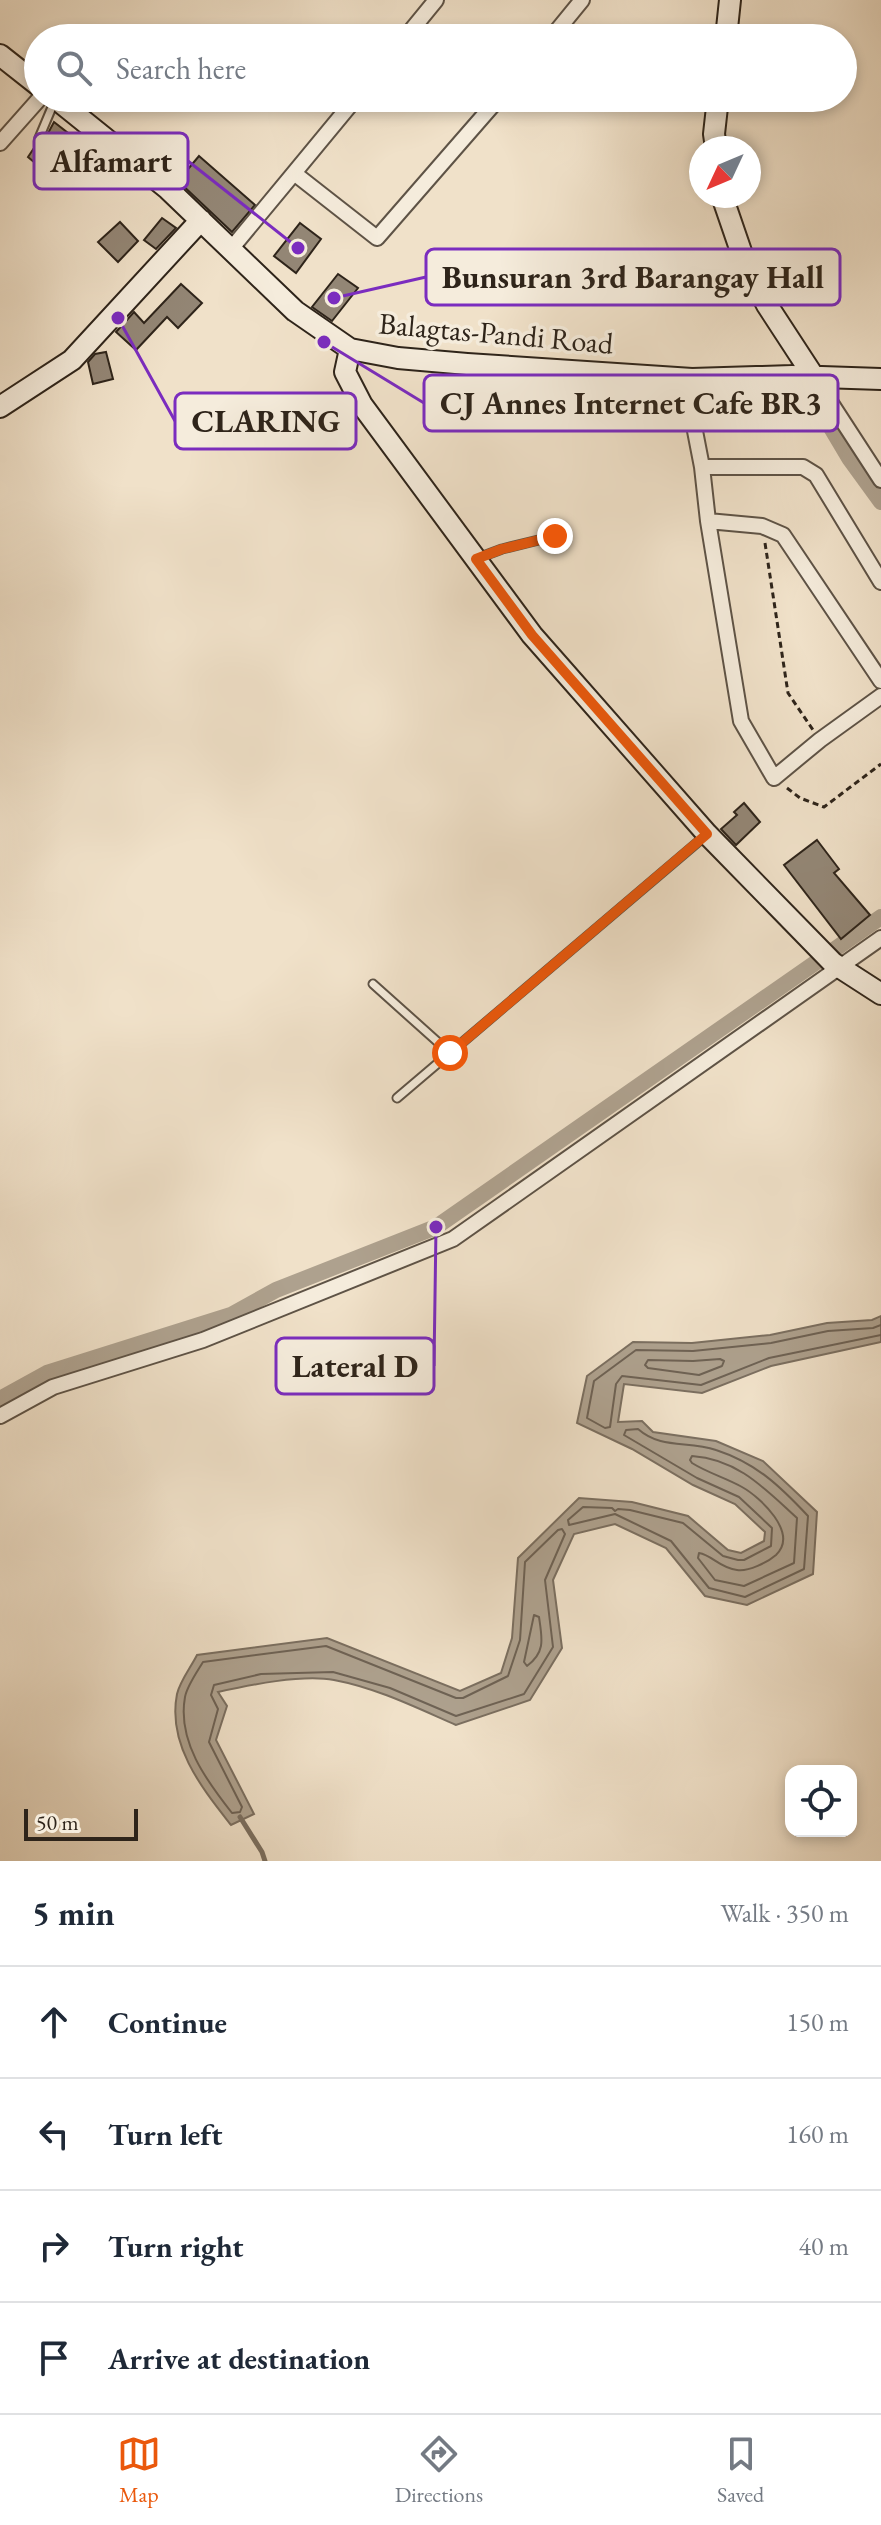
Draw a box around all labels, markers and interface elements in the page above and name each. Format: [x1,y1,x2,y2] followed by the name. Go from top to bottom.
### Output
[24,24,857,112] search box
[52,46,96,90] icon: search
[116,49,246,88] text: Search here
[34,133,188,189] callout: Alfamart
[689,136,761,208] north arrow
[49,140,172,182] text: Alfamart
[426,249,840,305] callout: Bunsuran 3rd Barangay Hall
[442,256,824,298] text: Bunsuran 3rd Barangay Hall
[377,303,616,363] street label: Balagtas-Pandi Road
[424,375,838,431] callout: CJ Annes Internet Cafe BR3
[440,382,822,424] text: CJ Annes Internet Cafe BR3
[175,393,356,449] callout: CLARING
[192,400,340,442] text: CLARING
[537,518,573,554] route end
[432,1035,468,1071] route start
[276,1338,434,1394] callout: Lateral D
[292,1345,418,1387] text: Lateral D
[785,1765,857,1837] map controls
[785,1765,857,1837] button: locate
[24,1805,138,1841] scale bar
[36,1808,79,1837] text: 50 m
[32,1891,115,1935] text: 5 min
[721,1896,849,1930] text: Walk · 350 m
[32,2000,76,2044] icon: ahead
[108,2003,227,2042] text: Continue
[786,2005,849,2039] text: 150 m
[32,2112,76,2156] icon: left
[108,2115,222,2154] text: Turn left
[786,2117,849,2151] text: 160 m
[32,2224,76,2268] icon: right
[108,2227,244,2266] text: Turn right
[799,2229,849,2263] text: 40 m
[32,2336,76,2380] icon: arrive
[108,2339,370,2378] text: Arrive at destination
[117,2432,161,2509] tab: Map
[395,2432,483,2509] tab: Directions
[717,2432,764,2509] tab: Saved

